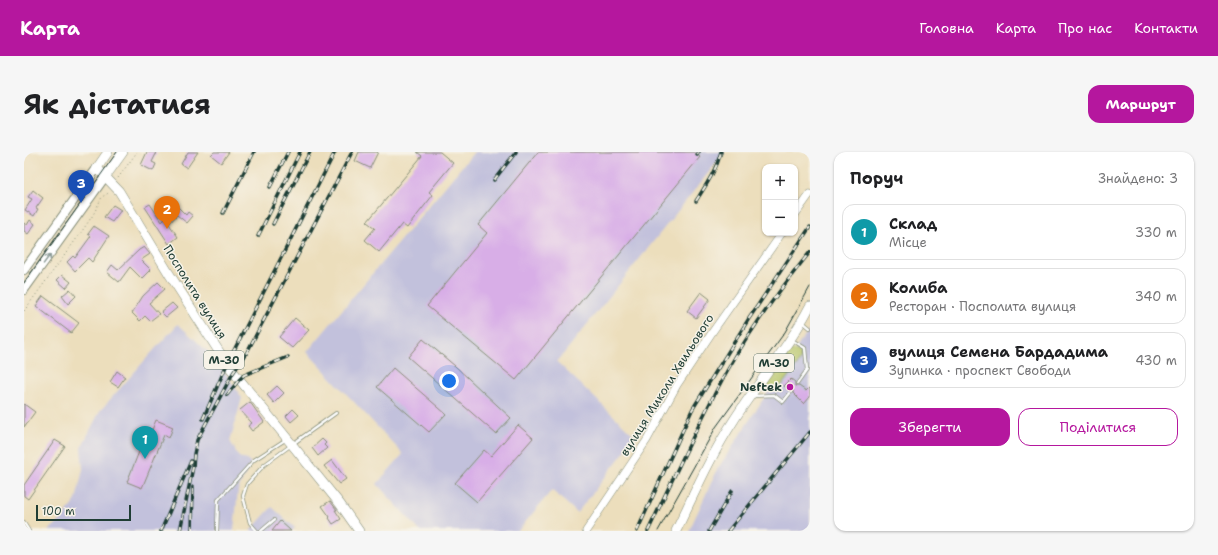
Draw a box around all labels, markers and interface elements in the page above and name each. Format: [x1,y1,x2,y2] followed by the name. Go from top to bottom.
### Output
[20,16,80,41] text: Карта
[919,19,974,37] text: Головна
[996,19,1036,37] text: Карта
[1058,19,1112,37] text: Про нас
[1134,19,1198,37] text: Контакти
[24,85,211,123] text: Як дістатися
[1088,85,1194,123] button: Маршрут
[762,164,798,236] map controls
[762,164,798,200] button: +
[850,167,903,189] text: Поруч
[68,170,94,203] pin: 3
[1098,170,1178,187] text: Знайдено: 3
[154,196,180,229] pin: 2
[762,200,798,236] button: −
[889,214,937,234] text: Склад
[861,224,867,241] text: 1
[1135,224,1177,241] text: 330 m
[889,234,927,251] text: Місце
[160,242,230,342] street label: Посполита вулиця
[43,253,51,264] one-way arrow
[889,278,948,298] text: Колиба
[859,288,869,305] text: 2
[1135,288,1177,305] text: 340 m
[889,298,1076,315] text: Ресторан · Посполита вулиця
[617,311,717,459] street label: вулиця Миколи Хвильового
[889,342,1108,362] text: вулиця Семена Бардадима
[204,351,244,369] road number: М-30
[859,352,869,369] text: 3
[1135,352,1177,369] text: 430 m
[754,354,794,372] road number: М-30
[889,362,1071,379] text: Зупинка · проспект Свободи
[439,371,459,391] your location
[740,379,782,395] place label: Neftek
[785,382,795,392] marker: Neftek
[850,408,1010,446] button: Зберегти
[1018,408,1178,446] button: Поділитися
[132,426,158,459] pin: 1
[36,503,131,522] scale bar
[42,504,75,519] text: 100 m

